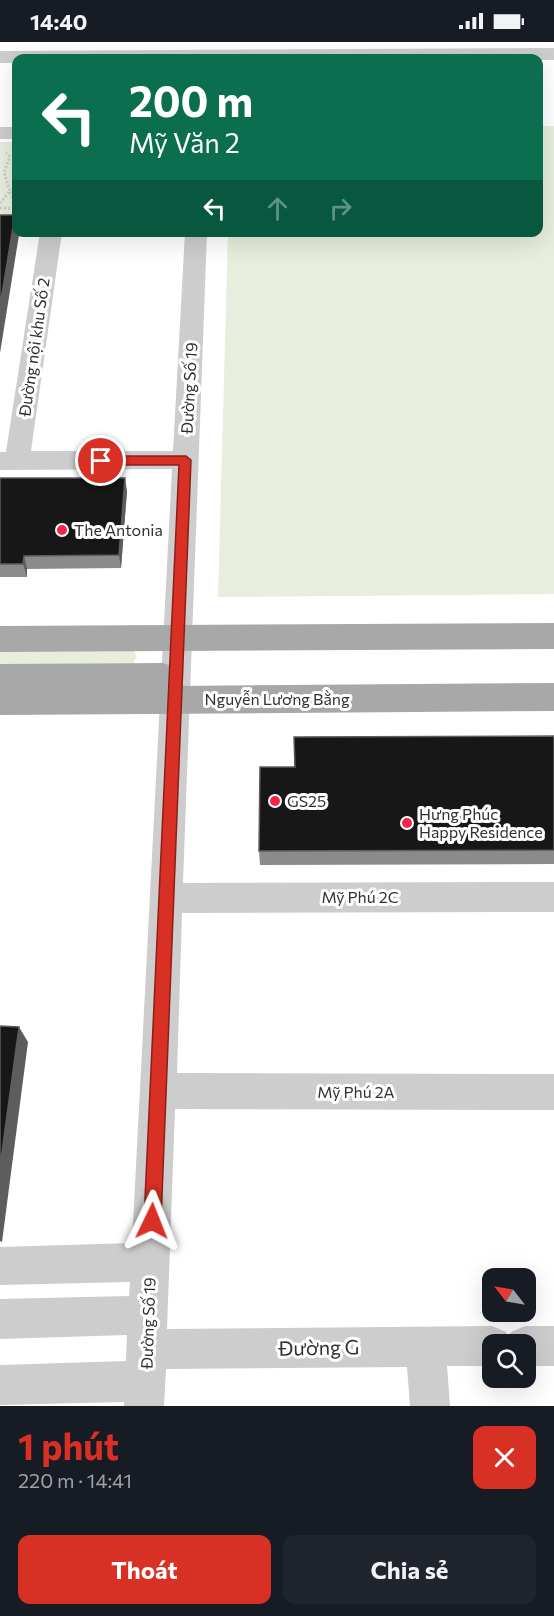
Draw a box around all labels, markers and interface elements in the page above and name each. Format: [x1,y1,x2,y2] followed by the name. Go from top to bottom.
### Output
[30,8,87,35] text: 14:40
[129,74,253,126] text: 200 m
[30,78,108,156] icon: left
[129,126,240,159] text: Mỹ Văn 2
[198,192,231,225] icon: left
[261,192,294,225] icon: ahead
[324,192,357,225] icon: right
[14,276,53,418] street label: Đường nội khu Số 2
[177,342,200,435] street label: Đường Số 19
[75,435,126,486] pin
[84,444,117,477] icon: arrive
[74,520,163,539] place label: The Antonia
[55,523,69,537] marker: The Antonia
[204,689,350,708] street label: Nguyễn Lương Bằng
[287,791,326,810] place label: GS25
[268,794,282,808] marker: GS25
[419,804,543,841] place label: Hưng Phúc Happy Residence
[400,816,414,830] marker: Hưng Phúc Happy Residence
[321,887,399,906] street label: Mỹ Phú 2C
[317,1082,395,1101] street label: Mỹ Phú 2A
[120,1189,184,1253] position arrow
[482,1268,536,1322] north arrow
[482,1268,536,1388] map controls
[136,1277,159,1370] street label: Đường Số 19
[277,1334,360,1360] street label: Đường G
[482,1334,536,1388] button: search
[18,1423,119,1467] text: 1 phút
[473,1426,536,1489] button: close
[18,1468,132,1492] text: 220 m · 14:41
[18,1535,271,1604] button: Thoát
[283,1535,536,1604] button: Chia sẻ

